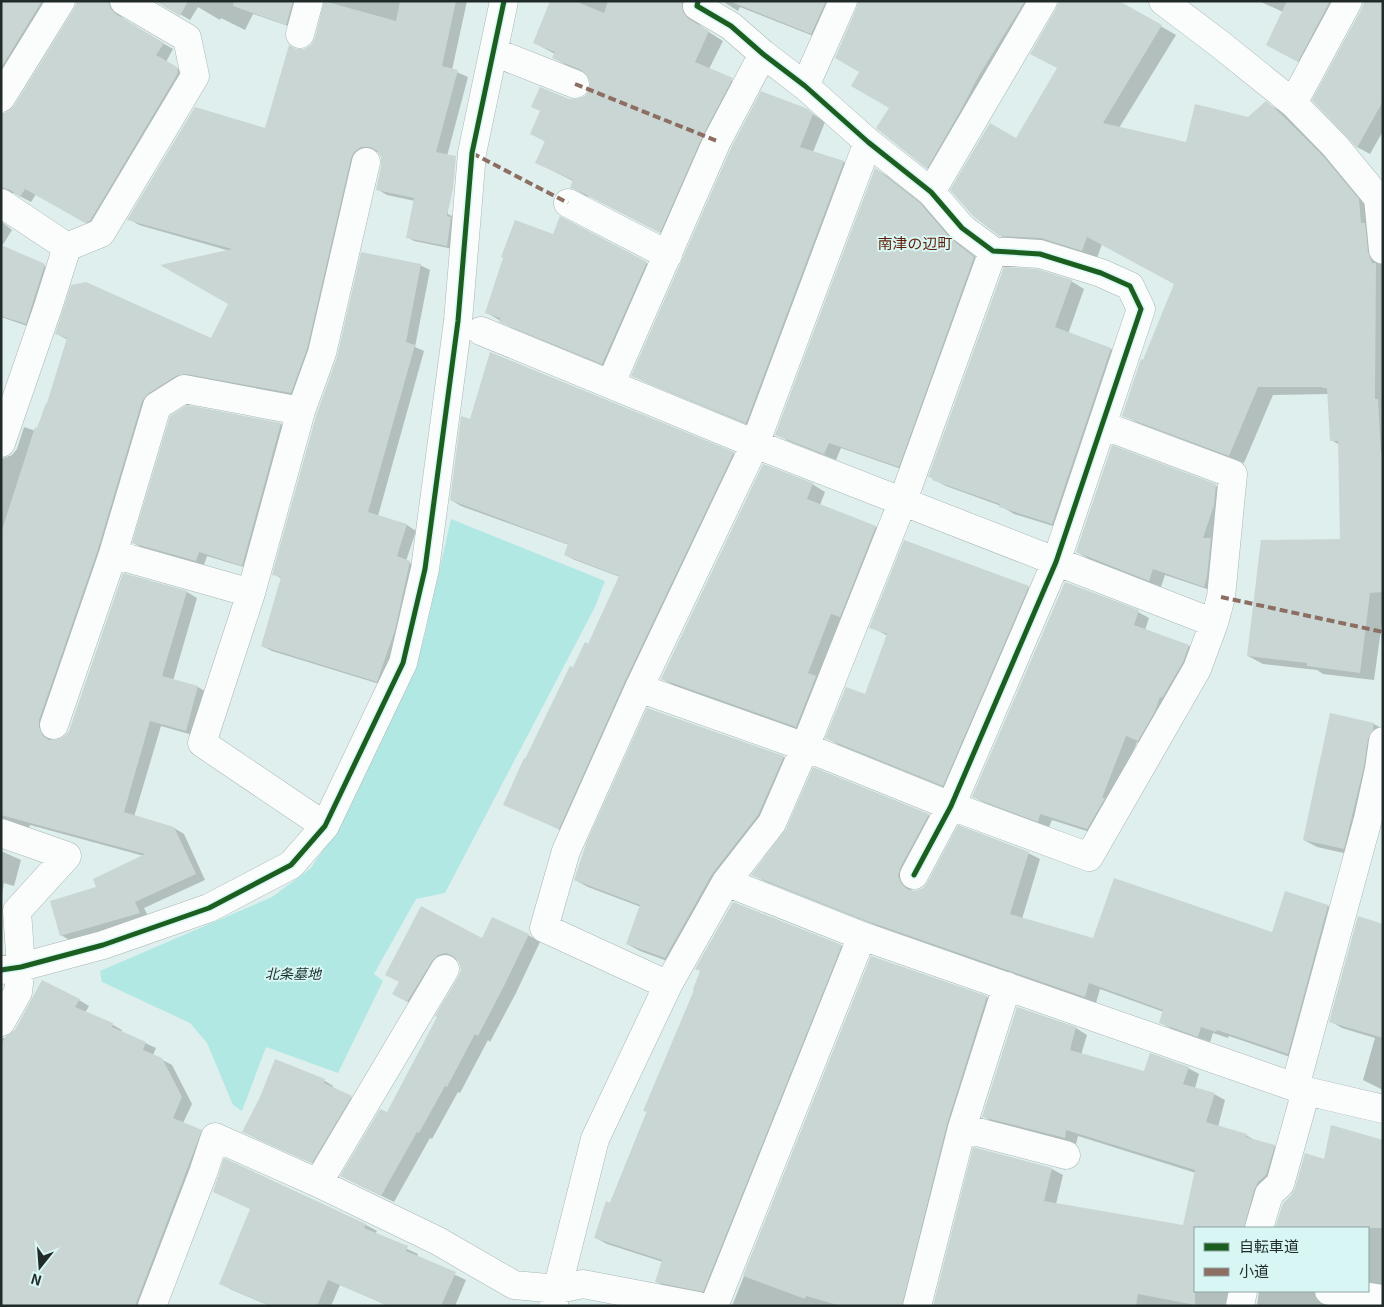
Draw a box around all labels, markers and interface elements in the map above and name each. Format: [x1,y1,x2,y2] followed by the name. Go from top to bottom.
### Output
[877,232,953,253] district label: 南津の辺町
[265,963,323,983] park label: 北条墓地
[1194,1227,1369,1292] legend
[1239,1235,1299,1256] text: 自転車道
[15,1242,65,1292] north arrow
[1239,1260,1269,1281] text: 小道
[28,1269,44,1291] text: N

